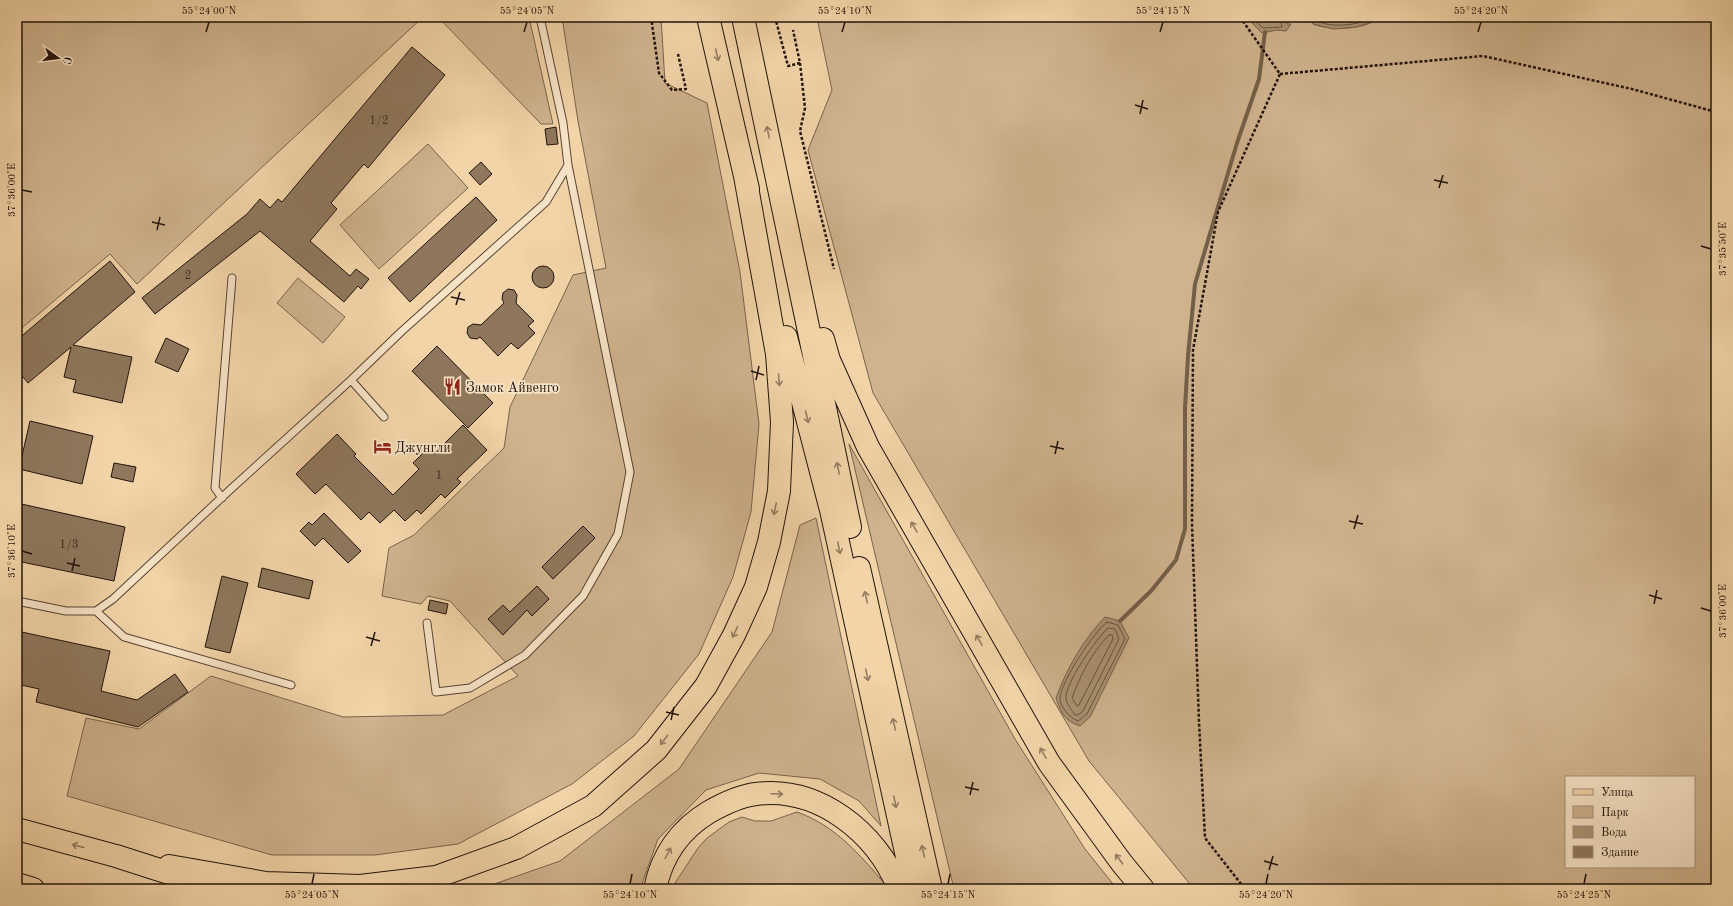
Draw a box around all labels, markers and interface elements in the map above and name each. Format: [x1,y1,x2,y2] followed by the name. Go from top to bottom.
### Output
[182,6,237,16] text: 55°24'00"N
[500,6,555,16] text: 55°24'05"N
[818,6,873,16] text: 55°24'10"N
[1136,6,1191,16] text: 55°24'15"N
[1454,6,1509,16] text: 55°24'20"N
[38,38,78,78] north arrow
[713,48,721,61] one-way arrow
[60,55,72,65] text: С
[369,115,389,127] house number: 1/2
[764,126,772,139] one-way arrow
[7,163,17,217] text: 37°36'00"E
[1718,222,1728,276] text: 37°35'50"E
[185,270,191,282] house number: 2
[776,373,783,386] one-way arrow
[443,377,463,397] restaurant icon: Замок Айвенго
[466,381,559,395] place label: Замок Айвенго
[804,410,811,423] one-way arrow
[372,437,392,457] hotel icon: Джунгли
[395,441,451,455] place label: Джунгли
[833,462,841,475] one-way arrow
[436,470,442,482] house number: 1
[771,503,779,516] one-way arrow
[909,521,917,533] one-way arrow
[7,524,17,578] text: 37°36'10"E
[59,539,79,551] house number: 1/3
[836,541,844,554] one-way arrow
[1718,584,1728,638] text: 37°36'00"E
[861,591,869,604] one-way arrow
[731,626,738,638] one-way arrow
[974,634,982,646] one-way arrow
[864,668,872,681] one-way arrow
[890,718,898,731] one-way arrow
[659,735,668,746] one-way arrow
[1039,747,1046,759] one-way arrow
[1565,776,1695,868] legend
[1601,787,1634,799] text: Улица
[770,790,783,798] one-way arrow
[892,795,900,808] one-way arrow
[1601,807,1629,819] text: Парк
[1601,827,1627,839] text: Вода
[72,842,85,849] one-way arrow
[918,845,926,858] one-way arrow
[665,847,672,859] one-way arrow
[1601,847,1639,859] text: Здание
[1114,853,1123,864] one-way arrow
[285,890,340,900] text: 55°24'05"N
[603,890,658,900] text: 55°24'10"N
[921,890,976,900] text: 55°24'15"N
[1239,890,1294,900] text: 55°24'20"N
[1557,890,1612,900] text: 55°24'25"N

